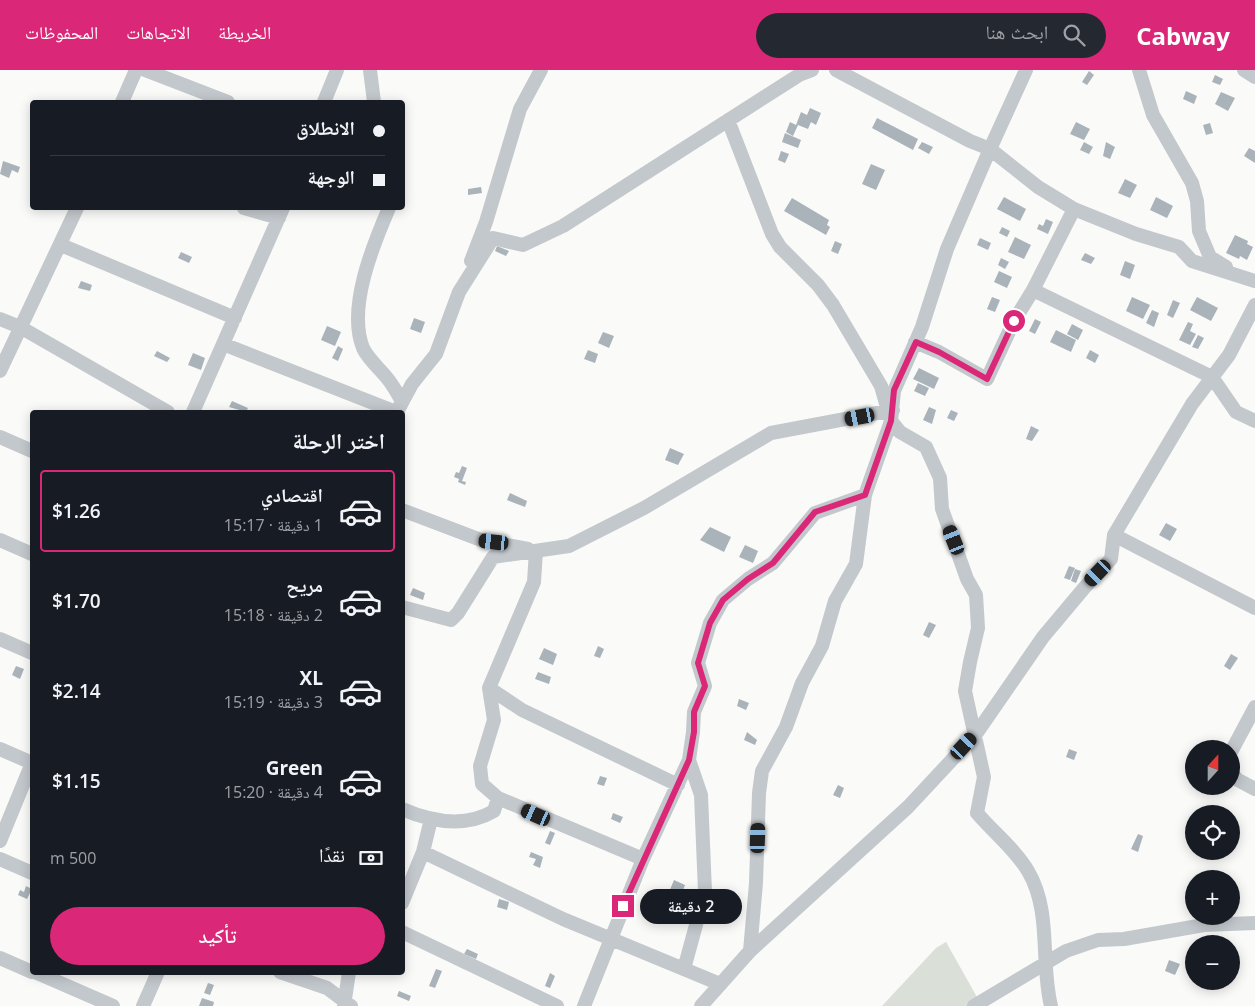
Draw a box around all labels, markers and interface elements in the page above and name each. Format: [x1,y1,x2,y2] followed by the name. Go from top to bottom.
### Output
[756,13,1106,58] search box
[985,19,1048,45] text: ابحث هنا
[1136,19,1230,52] text: Cabway
[25,20,98,44] text: المحفوظات
[126,20,190,44] text: الاتجاهات
[218,20,271,44] text: الخريطة
[1060,21,1088,49] icon: search
[296,115,355,141] text: الانطلاق
[307,164,355,190] text: الوجهة
[1003,310,1025,332] route start
[843,407,876,427] car
[293,425,385,455] text: اختر الرحلة
[261,482,323,508] text: اقتصادي
[338,489,383,534] icon: car
[52,498,101,524] text: $1.26
[224,514,323,536] text: 1 دقيقة · 15:17
[941,523,966,557] car
[478,533,509,551] car
[1082,557,1113,589] car
[286,572,323,598] text: مريح
[338,579,383,624] icon: car
[52,588,101,614] text: $1.70
[224,604,323,626] text: 2 دقيقة · 15:18
[300,665,323,691] text: XL
[338,669,383,714] icon: car
[52,678,101,704] text: $2.14
[224,691,323,713] text: 3 دقيقة · 15:19
[948,730,979,762] car
[1185,740,1240,795] north arrow
[1185,740,1240,990] map controls
[266,755,323,781] text: Green
[338,759,383,804] icon: car
[52,768,101,794] text: $1.15
[224,781,323,803] text: 4 دقيقة · 15:20
[519,802,552,828] car
[1185,805,1240,860] button: locate
[749,823,766,853] car
[319,842,345,868] text: نقدًا
[357,844,385,872] icon: cash
[50,847,96,869] text: 500 m
[1185,870,1240,925] button: +
[640,888,743,924] callout: 2 دقيقة
[612,895,634,917] route end
[668,895,714,917] text: 2 دقيقة
[50,907,385,965] button: تأكيد
[1185,935,1240,990] button: −

